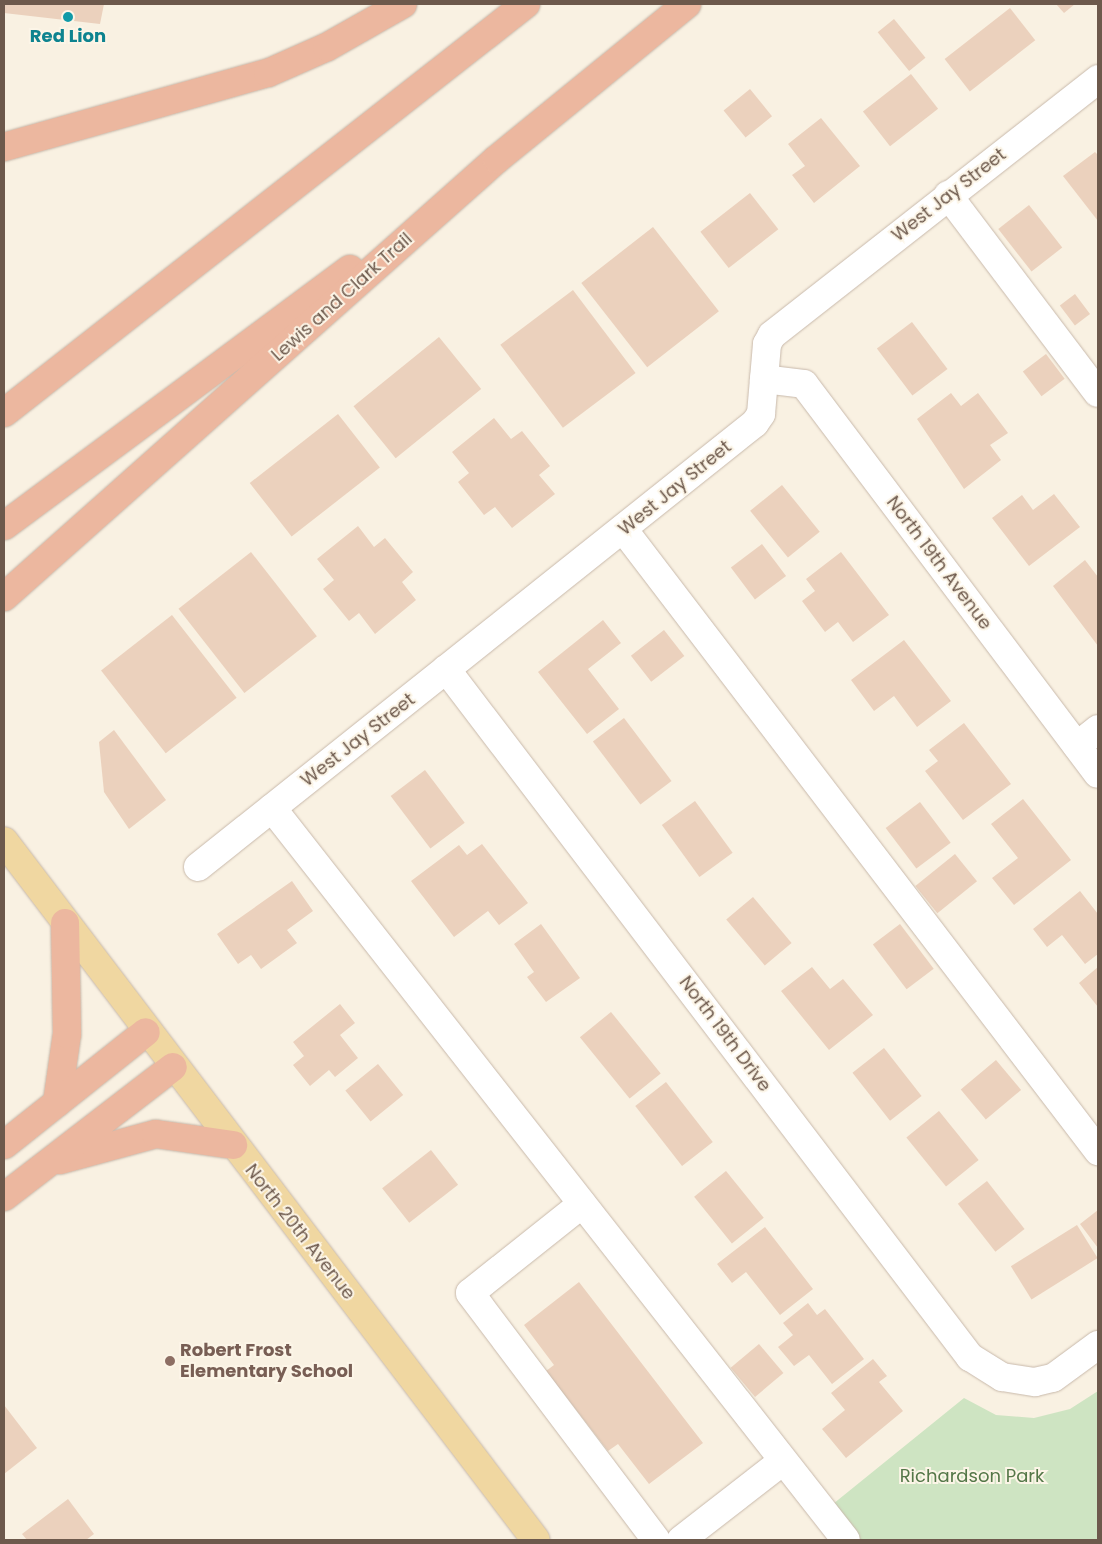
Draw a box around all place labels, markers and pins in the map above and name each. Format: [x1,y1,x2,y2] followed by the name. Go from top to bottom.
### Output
[62,11,74,23] marker: Red Lion
[30,25,106,47] place label: Red Lion
[180,1340,353,1382] place label: Robert Frost Elementary School
[164,1355,176,1367] marker: Robert Frost Elementary School

